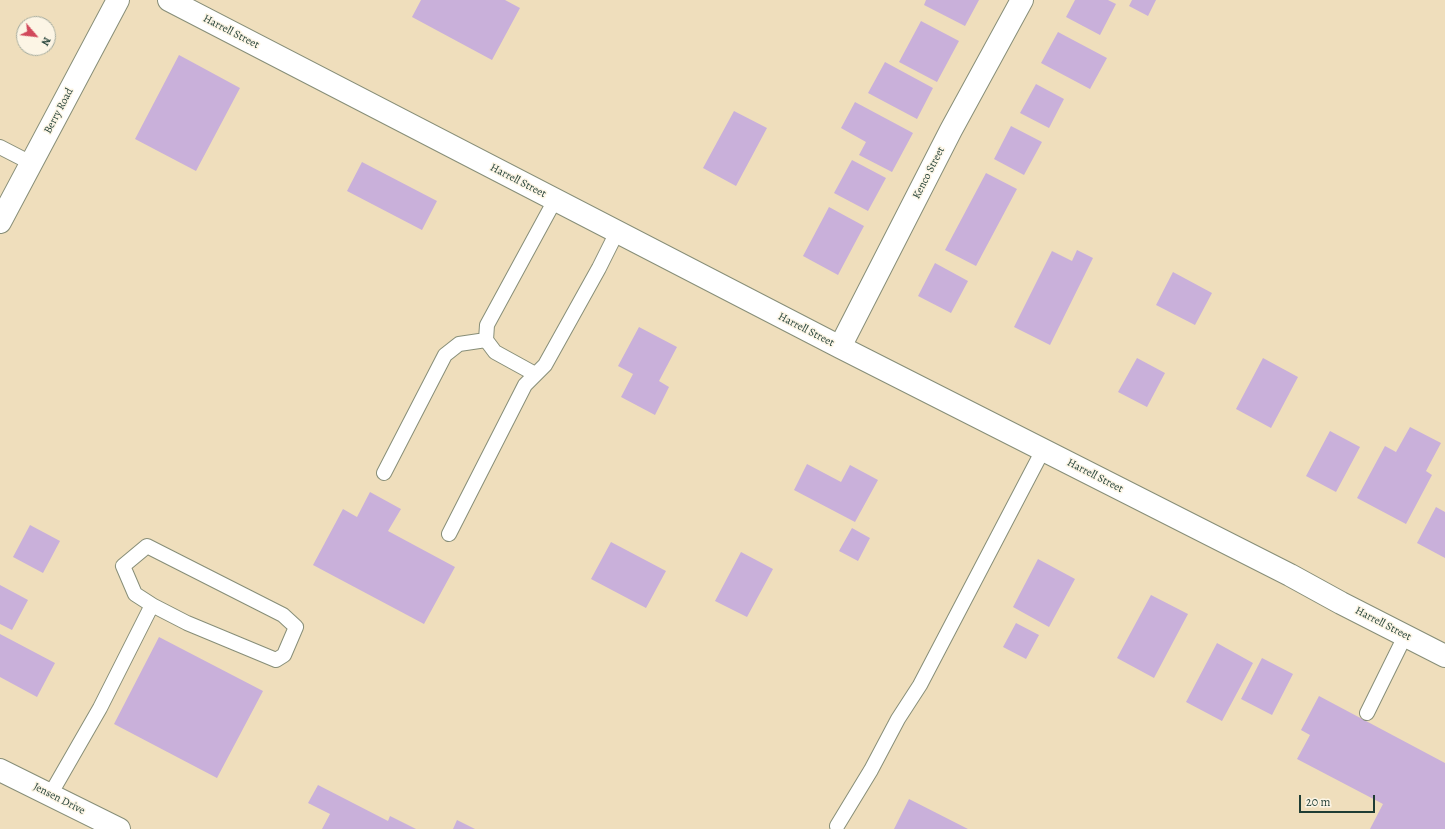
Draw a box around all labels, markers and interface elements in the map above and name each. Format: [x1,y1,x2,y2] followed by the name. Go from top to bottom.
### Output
[201,12,261,52] street label: Harrell Street
[16,16,56,56] north arrow
[38,34,55,48] text: N
[41,86,77,136] street label: Berry Road
[910,145,948,201] street label: Kenco Street
[488,161,548,201] street label: Harrell Street
[776,310,836,350] street label: Harrell Street
[1065,456,1125,496] street label: Harrell Street
[1353,604,1413,644] street label: Harrell Street
[31,780,87,818] street label: Jensen Drive
[1301,787,1377,813] scale bar
[1306,794,1330,810] text: 20 m

